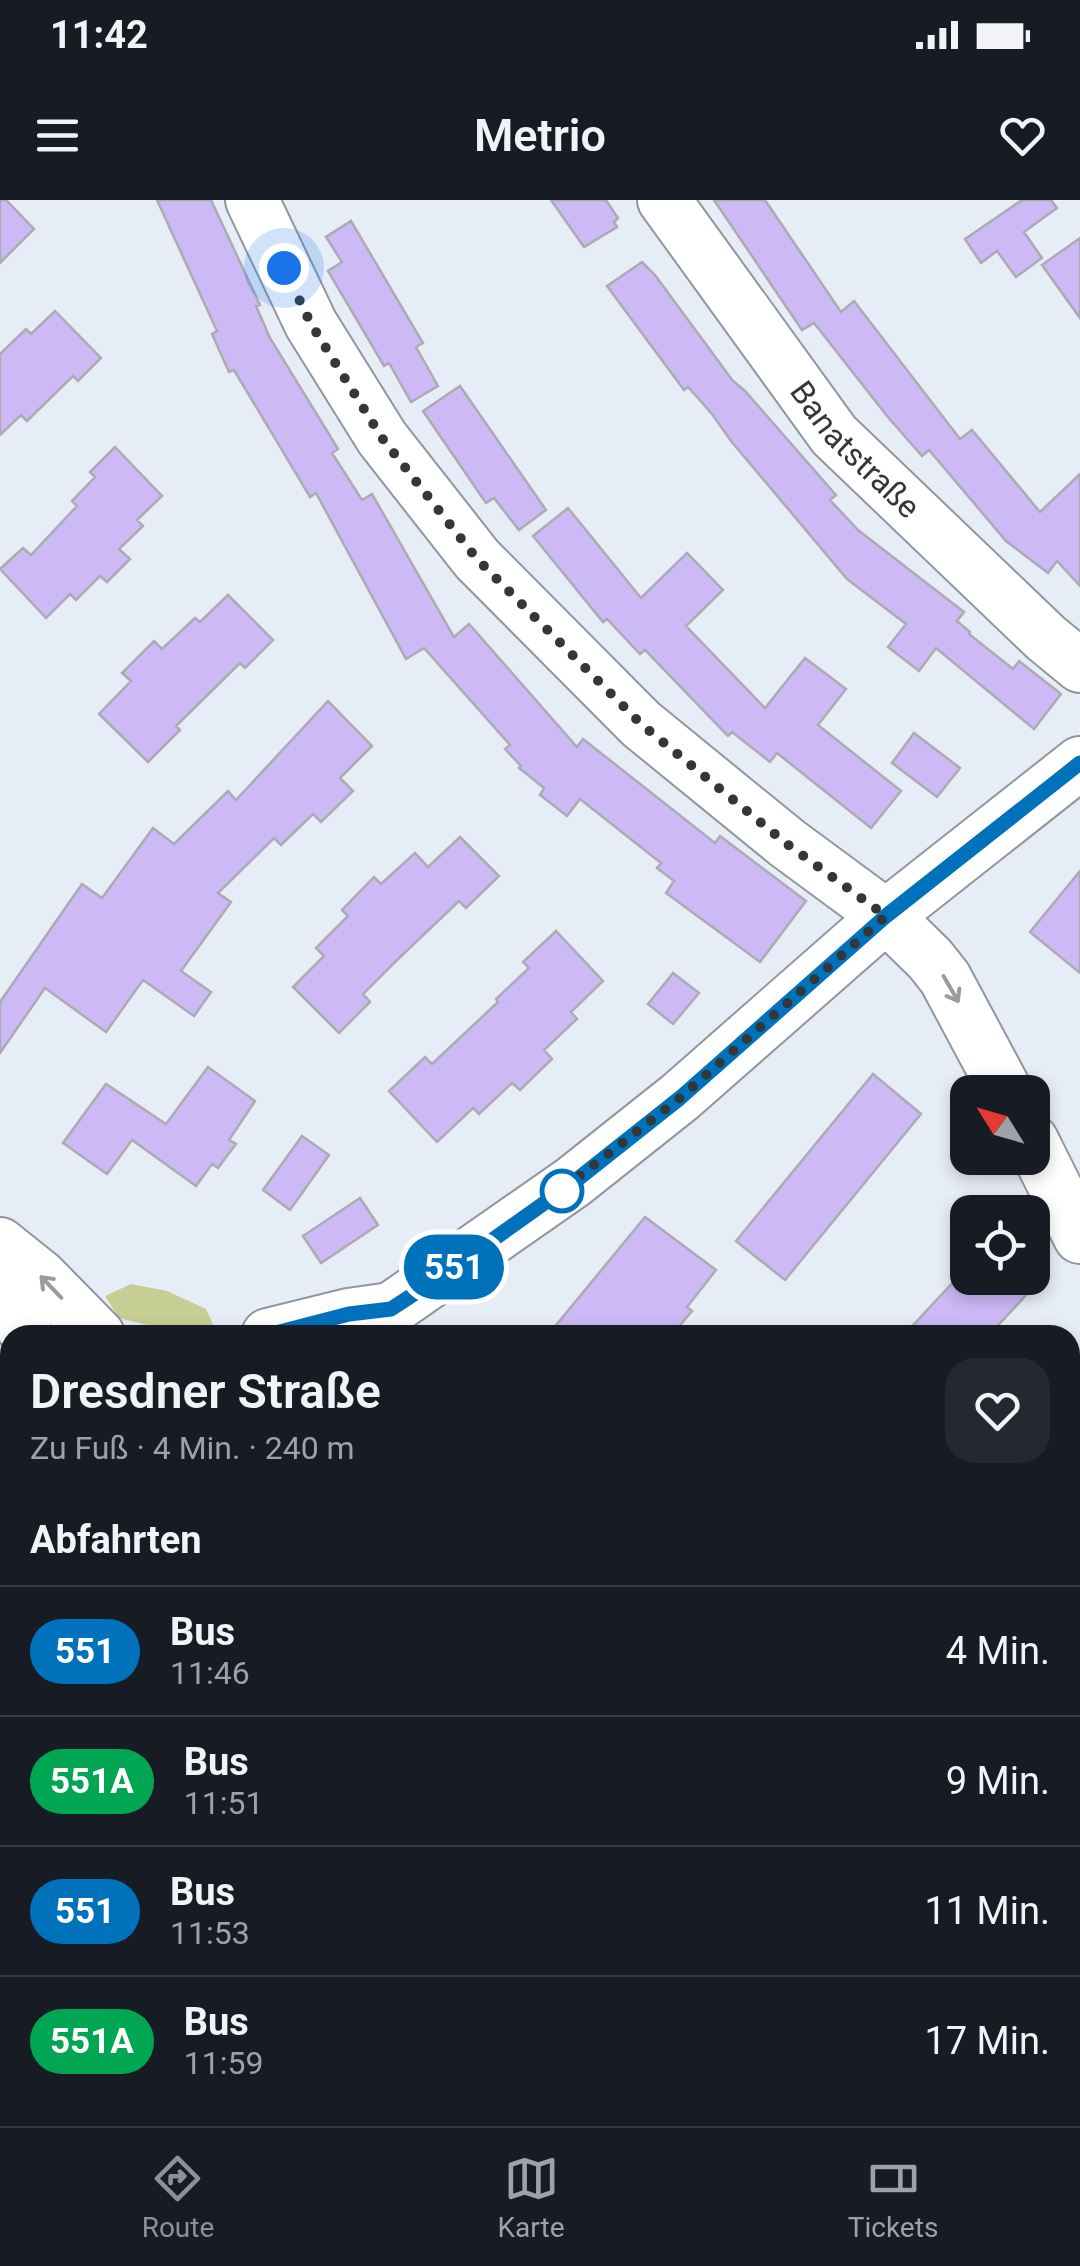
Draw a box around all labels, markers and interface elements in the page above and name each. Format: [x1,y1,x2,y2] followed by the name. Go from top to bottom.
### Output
[50,13,148,57] text: 11:42
[30,108,85,163] icon: menu
[995,108,1050,163] icon: heart
[474,109,606,162] text: Metrio
[259,243,309,293] your location
[782,374,928,526] street label: Banatstraße
[941,974,961,1003] one-way arrow
[950,1075,1050,1175] north arrow
[950,1075,1050,1295] map controls
[541,1170,583,1212] unlabelled marker
[950,1195,1050,1295] button: locate
[396,1234,512,1300] line badge: 551
[424,1247,484,1288] text: 551
[39,1276,63,1300] one-way arrow
[945,1358,1050,1463] button: heart
[30,1363,381,1420] text: Dresdner Straße
[30,1429,355,1467] text: Zu Fuß · 4 Min. · 240 m
[30,1518,202,1562] text: Abfahrten
[170,1610,235,1654] text: Bus
[946,1629,1050,1673] text: 4 Min.
[55,1631,115,1672] text: 551
[170,1654,250,1692] text: 11:46
[184,1740,249,1784] text: Bus
[946,1759,1050,1803] text: 9 Min.
[50,1761,134,1802] text: 551A
[184,1784,263,1822] text: 11:51
[170,1870,235,1914] text: Bus
[924,1889,1050,1933] text: 11 Min.
[55,1891,115,1932] text: 551
[170,1914,250,1952] text: 11:53
[184,2000,249,2044] text: Bus
[924,2019,1050,2063] text: 17 Min.
[50,2021,134,2062] text: 551A
[184,2044,263,2082] text: 11:59
[142,2151,214,2244] tab: Route
[498,2151,565,2244] tab: Karte
[848,2151,938,2244] tab: Tickets

